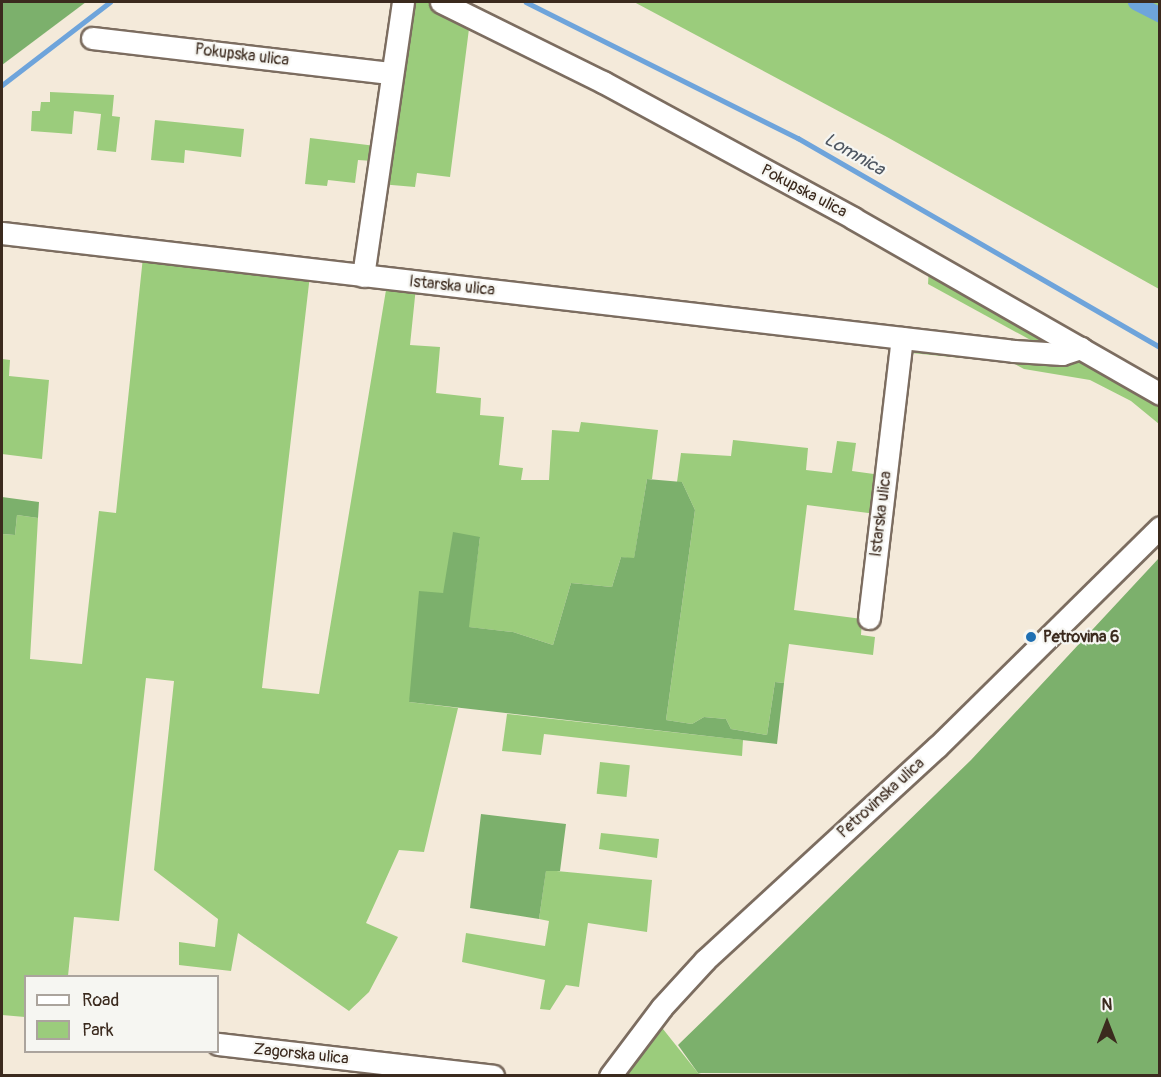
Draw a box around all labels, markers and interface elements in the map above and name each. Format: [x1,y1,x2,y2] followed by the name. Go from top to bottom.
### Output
[194,40,290,70] street label: Pokupska ulica
[820,129,888,181] water label: Lomnica
[758,160,850,222] street label: Pokupska ulica
[408,272,496,300] street label: Istarska ulica
[866,470,896,558] street label: Istarska ulica
[1043,627,1119,647] place label: Petrovina 6
[1024,630,1038,644] marker: Petrovina 6
[833,754,929,842] street label: Petrovinska ulica
[24,975,219,1053] legend
[82,989,119,1012] text: Road
[1077,993,1137,1053] north arrow
[1102,995,1112,1015] text: N
[82,1019,114,1042] text: Park
[252,1039,350,1069] street label: Zagorska ulica

